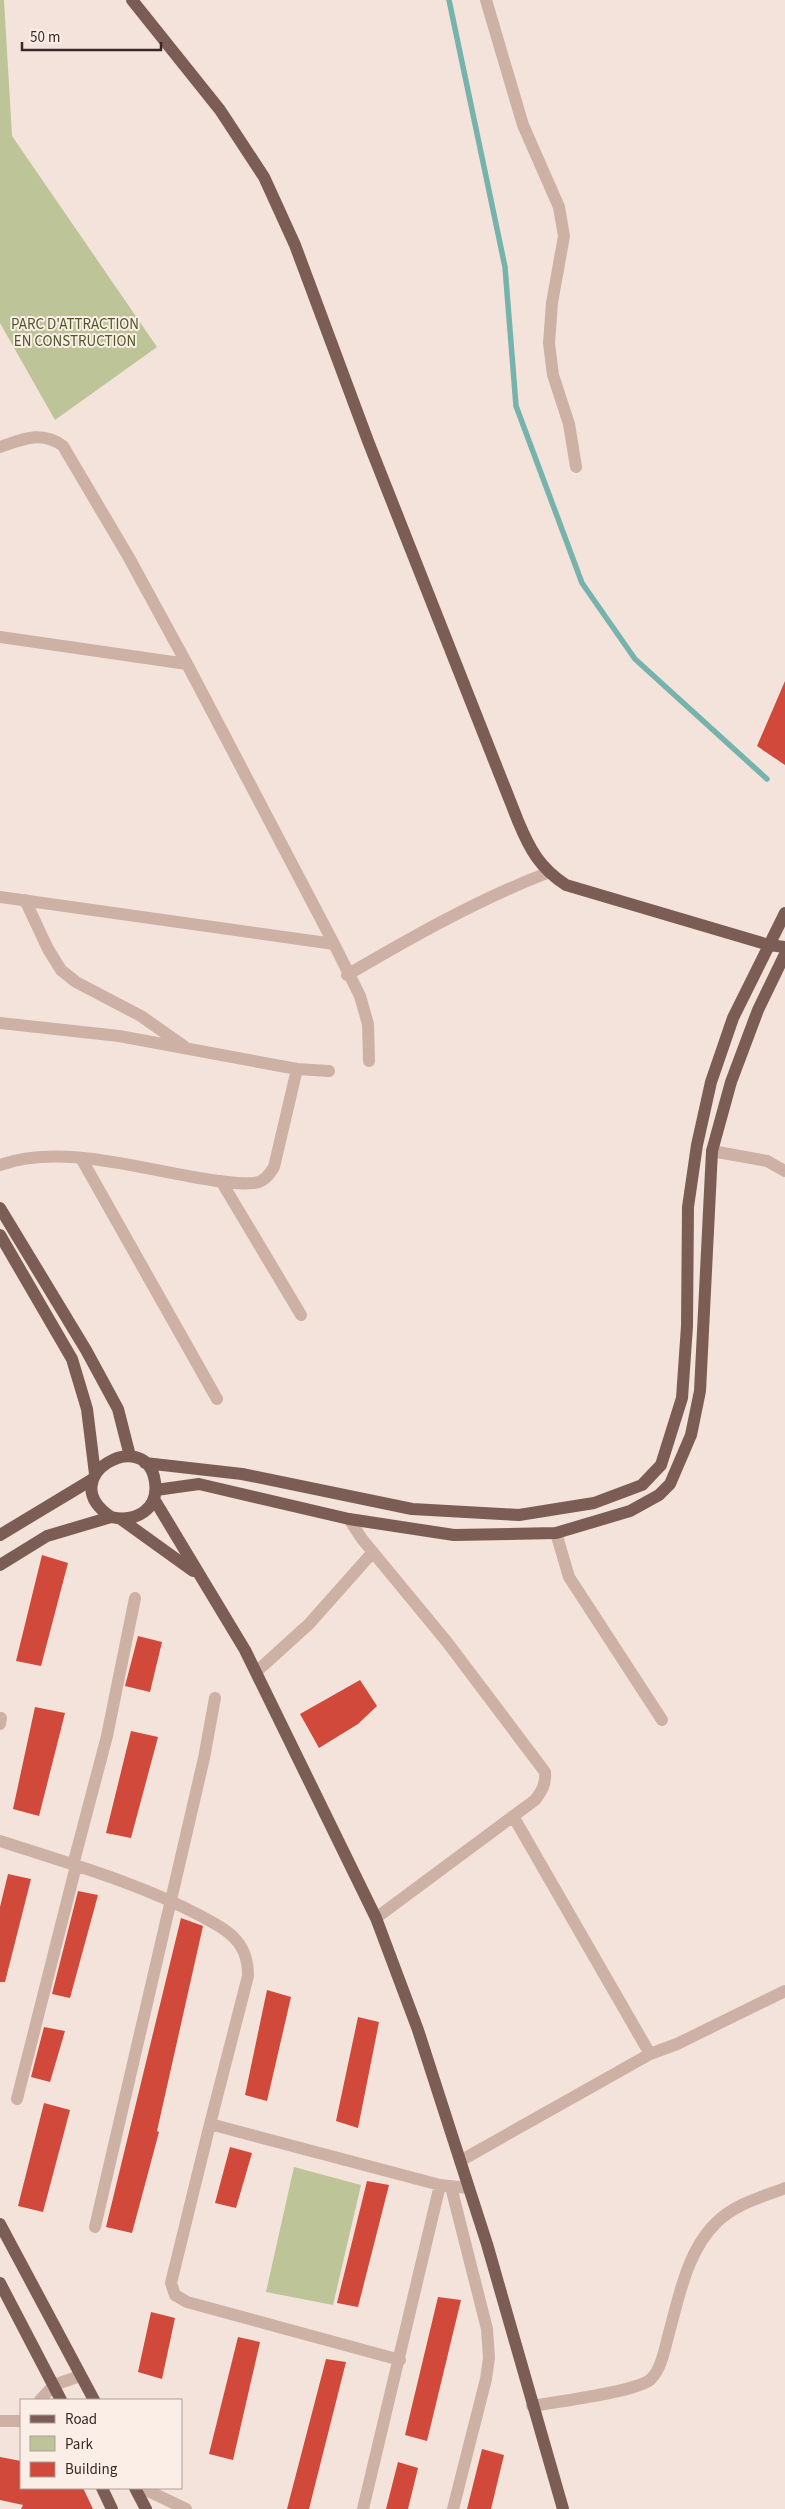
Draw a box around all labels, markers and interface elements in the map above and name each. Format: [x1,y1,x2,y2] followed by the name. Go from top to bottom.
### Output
[22,20,161,52] scale bar
[30,27,60,48] text: 50 m
[11,314,139,352] park label: PARC D'ATTRACTION EN CONSTRUCTION
[20,2399,182,2489] legend
[65,2409,97,2430] text: Road
[65,2434,94,2455] text: Park
[65,2459,118,2480] text: Building

